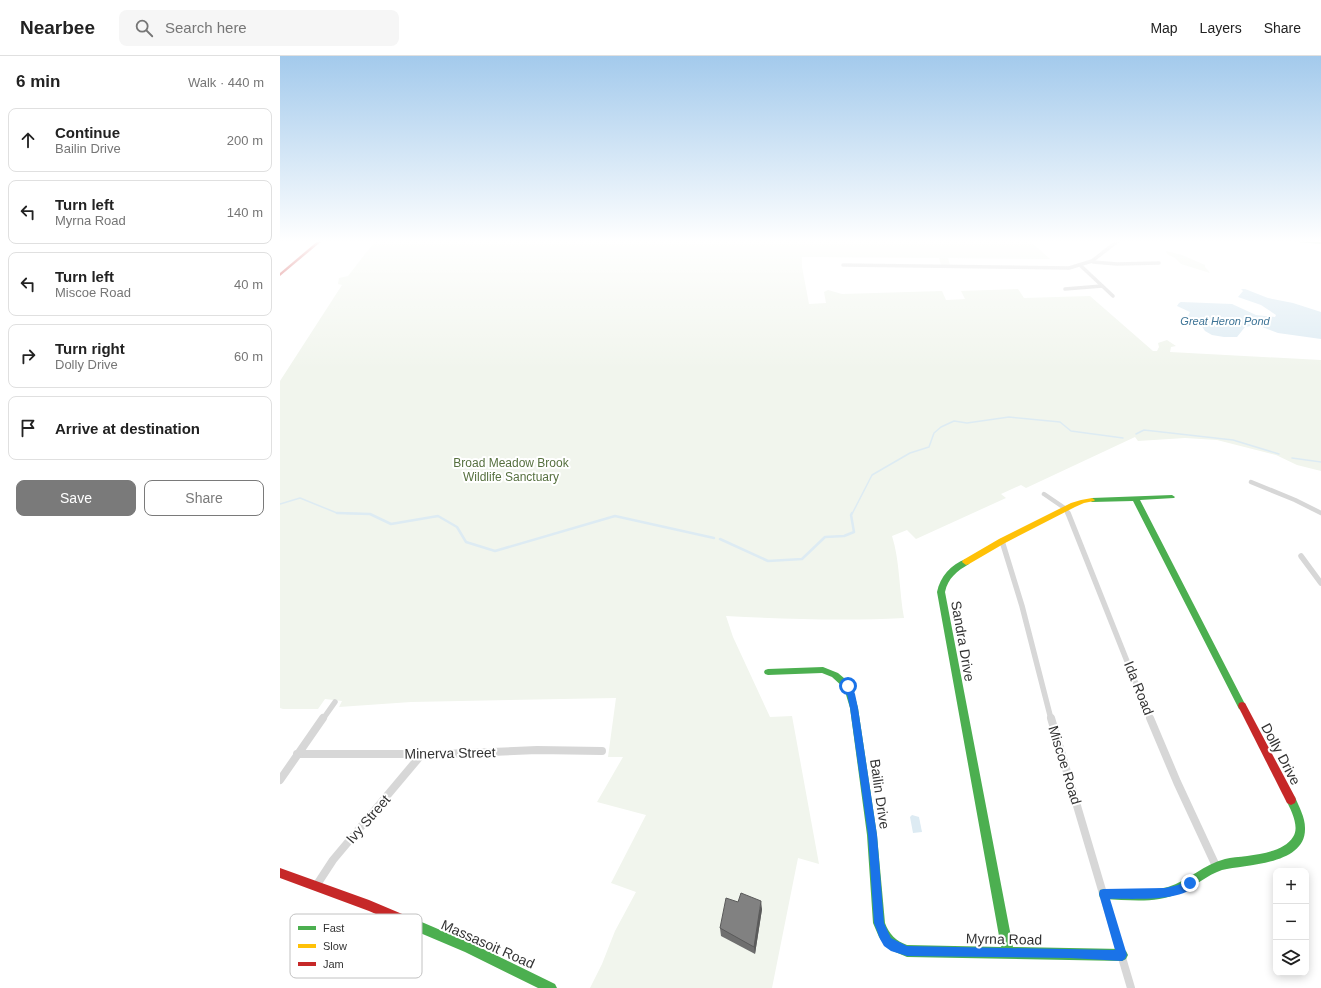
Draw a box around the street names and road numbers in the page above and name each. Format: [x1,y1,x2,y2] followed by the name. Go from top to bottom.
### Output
[948,599,978,683] street label: Sandra Drive
[1121,659,1157,717] street label: Ida Road
[1258,720,1304,788] street label: Dolly Drive
[1045,724,1085,806] street label: Miscoe Road
[404,744,496,762] street label: Minerva Street
[867,758,893,830] street label: Bailin Drive
[343,791,394,847] street label: Ivy Street
[439,916,537,972] street label: Massasoit Road
[966,930,1042,948] street label: Myrna Road

